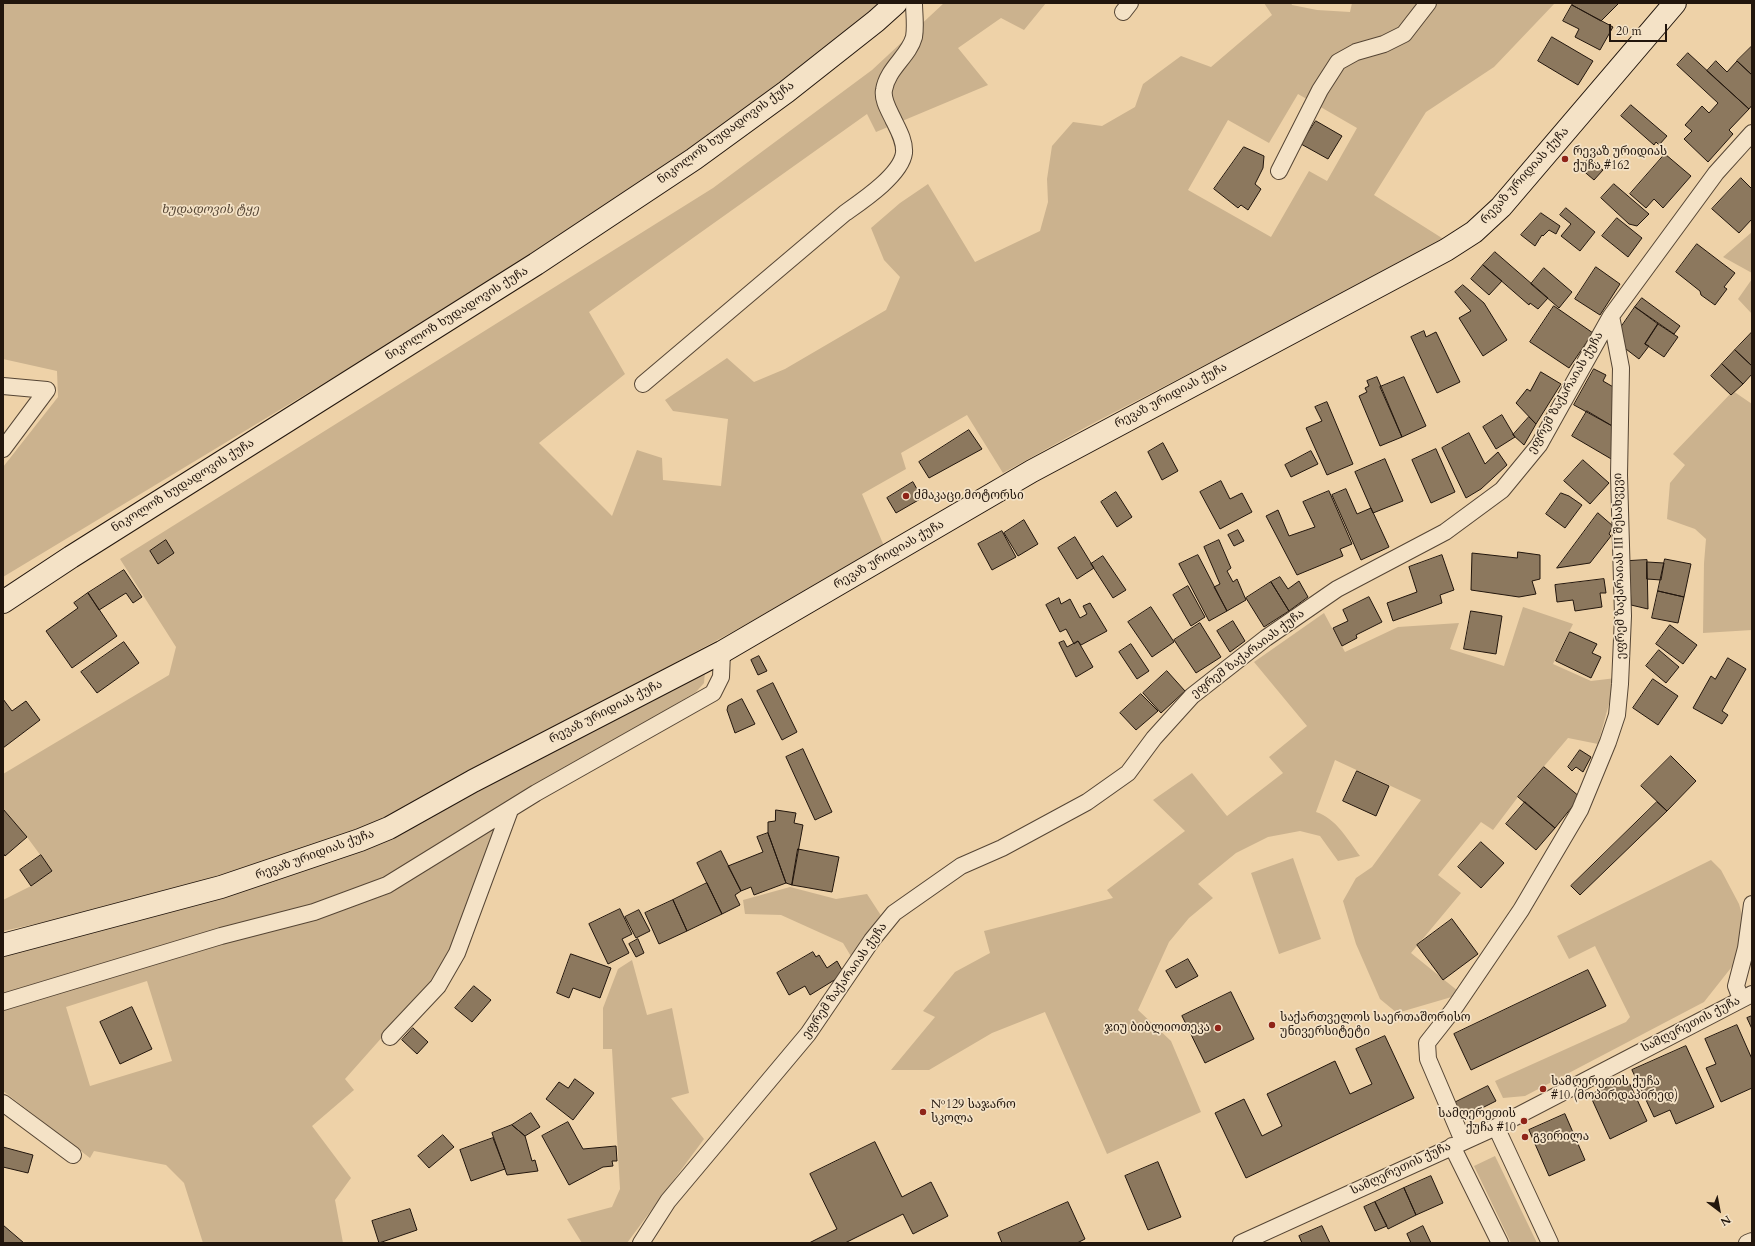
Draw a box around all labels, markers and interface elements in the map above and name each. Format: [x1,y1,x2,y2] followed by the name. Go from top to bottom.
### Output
[1611,16,1669,42] scale bar
[1616,23,1642,39] text: 20 m
[655,79,797,187] street label: ნიკოლოზ ხუდადოვის ქუჩა
[1478,125,1572,227] street label: რევაზ ურიდიას ქუჩა
[1573,145,1667,173] place label: რევაზ ურიდიას ქუჩა #162
[1560,154,1570,164] marker: რევაზ ურიდიას ქუჩა #162
[161,203,259,217] park label: ხუდადოვის ტყე
[383,264,531,364] street label: ნიკოლოზ ხუდადოვის ქუჩა
[1525,330,1607,456] street label: ეფრემ ზაქარაიას ქუჩა
[1112,360,1230,432] street label: რევაზ ურიდიას ქუჩა
[109,436,257,536] street label: ნიკოლოზ ხუდადოვის ქუჩა
[1611,473,1629,659] street label: ეფრემ ზაქარაიას III შესახვევი
[914,489,1024,503] place label: ძმაკაცი მოტორსი
[901,491,911,501] marker: ძმაკაცი მოტორსი
[831,517,947,593] street label: რევაზ ურიდიას ქუჩა
[1188,607,1308,701] street label: ეფრემ ზაქარაიას ქუჩა
[547,677,665,747] street label: რევაზ ურიდიას ქუჩა
[254,827,376,883] street label: რევაზ ურიდიას ქუჩა
[799,920,891,1042] street label: ეფრემ ზაქარაიას ქუჩა
[1639,994,1743,1056] street label: სამღერეთის ქუჩა
[1280,1011,1471,1039] place label: საქართველოს საერთაშორისო უნივერსიტეტი
[1267,1020,1277,1030] marker: საქართველოს საერთაშორისო უნივერსიტეტი
[1104,1021,1210,1035] place label: ჯიუ ბიბლიოთეკა
[1213,1023,1223,1033] marker: ჯიუ ბიბლიოთეკა
[1551,1075,1678,1103] place label: სამღერეთის ქუჩა #10 (მოპირდაპირედ)
[1538,1084,1548,1094] marker: სამღერეთის ქუჩა #10 (მოპირდაპირედ)
[931,1098,1016,1126] place label: №129 საჯარო სკოლა
[918,1107,928,1117] marker: №129 საჯარო სკოლა
[1438,1107,1516,1135] place label: სამღერეთის ქუჩა #10
[1519,1116,1529,1126] marker: სამღერეთის ქუჩა #10
[1533,1130,1589,1144] place label: გვირილა
[1520,1132,1530,1142] marker: გვირილა
[1349,1139,1453,1199] street label: სამღერეთის ქუჩა
[1699,1190,1739,1230] north arrow
[1718,1212,1734,1229] text: N

